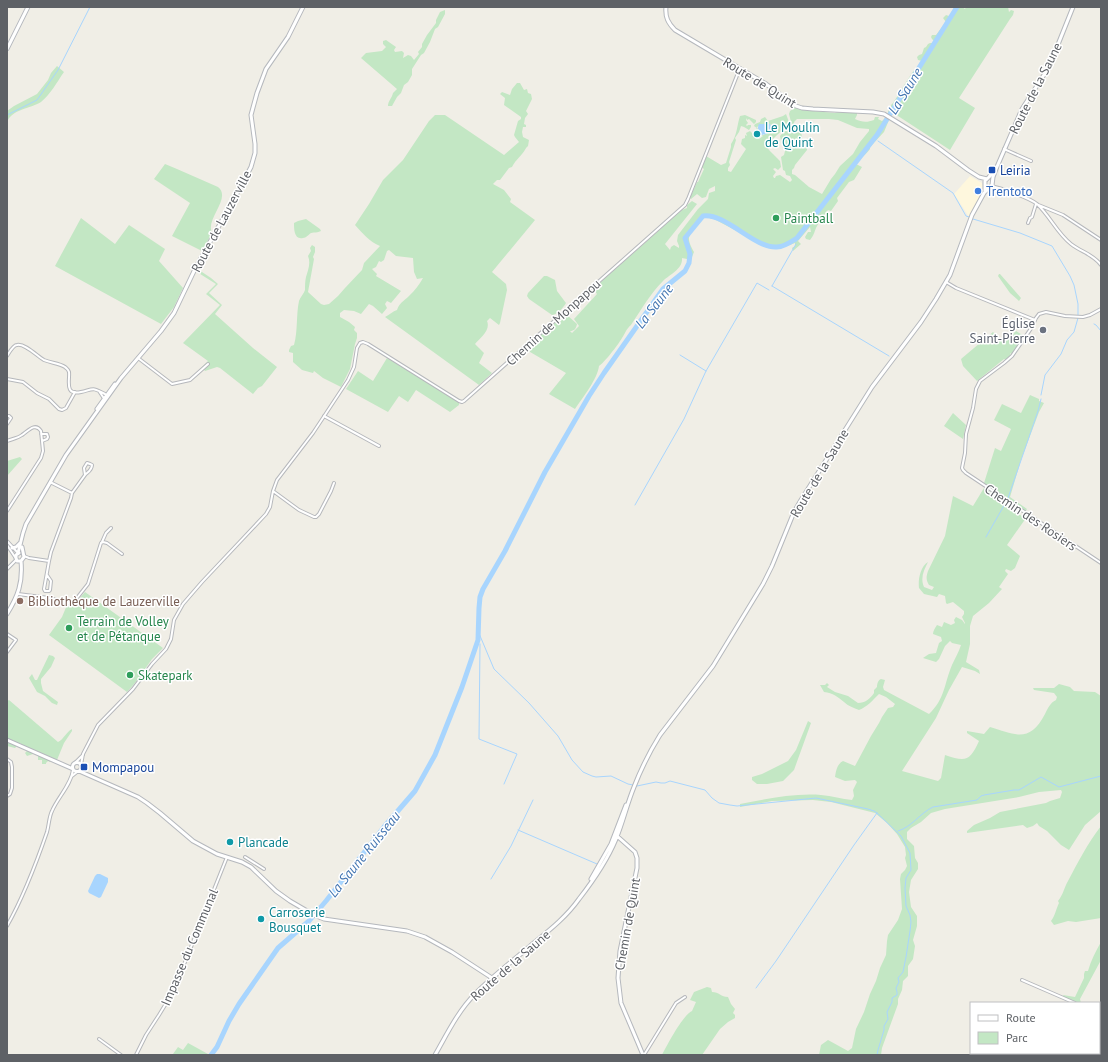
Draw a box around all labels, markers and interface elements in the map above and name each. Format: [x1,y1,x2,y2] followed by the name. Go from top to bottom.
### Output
[1005,40,1066,137] street label: Route de la Saune
[720,53,800,112] street label: Route de Quint
[884,64,927,118] water label: La Saune
[765,119,820,151] place label: Le Moulin de Quint
[752,129,762,139] marker: Le Moulin de Quint
[1000,162,1030,179] place label: Leiria
[987,165,997,175] marker: Leiria
[187,167,255,275] street label: Route de Lauzerville
[986,183,1032,200] place label: Trentoto
[973,186,983,196] marker: Trentoto
[784,210,834,227] place label: Paintball
[771,213,781,223] marker: Paintball
[502,275,604,369] street label: Chemin de Monpapou
[631,280,677,332] water label: La Saune
[970,315,1035,347] place label: Église Saint-Pierre
[1038,325,1048,335] marker: Église Saint-Pierre
[786,426,853,521] street label: Route de la Saune
[981,480,1080,555] street label: Chemin des Rosiers
[28,593,180,610] place label: Bibliothèque de Lauzerville
[15,596,25,606] marker: Bibliothèque de Lauzerville
[77,613,169,645] place label: Terrain de Volley et de Pétanque
[64,623,74,633] marker: Terrain de Volley et de Pétanque
[138,667,193,684] place label: Skatepark
[125,670,135,680] marker: Skatepark
[92,759,154,776] place label: Mompapou
[79,762,89,772] marker: Mompapou
[324,807,404,901] water label: La Saune Ruisseau
[238,834,289,851] place label: Plancade
[225,837,235,847] marker: Plancade
[611,876,644,972] street label: Chemin de Quint
[157,886,222,1008] street label: Impasse du Communal
[269,904,325,936] place label: Carroserie Bousquet
[256,914,266,924] marker: Carroserie Bousquet
[467,926,554,1005] street label: Route de la Saune
[970,1002,1100,1054] legend
[1006,1010,1036,1025] text: Route
[1006,1030,1028,1045] text: Parc

